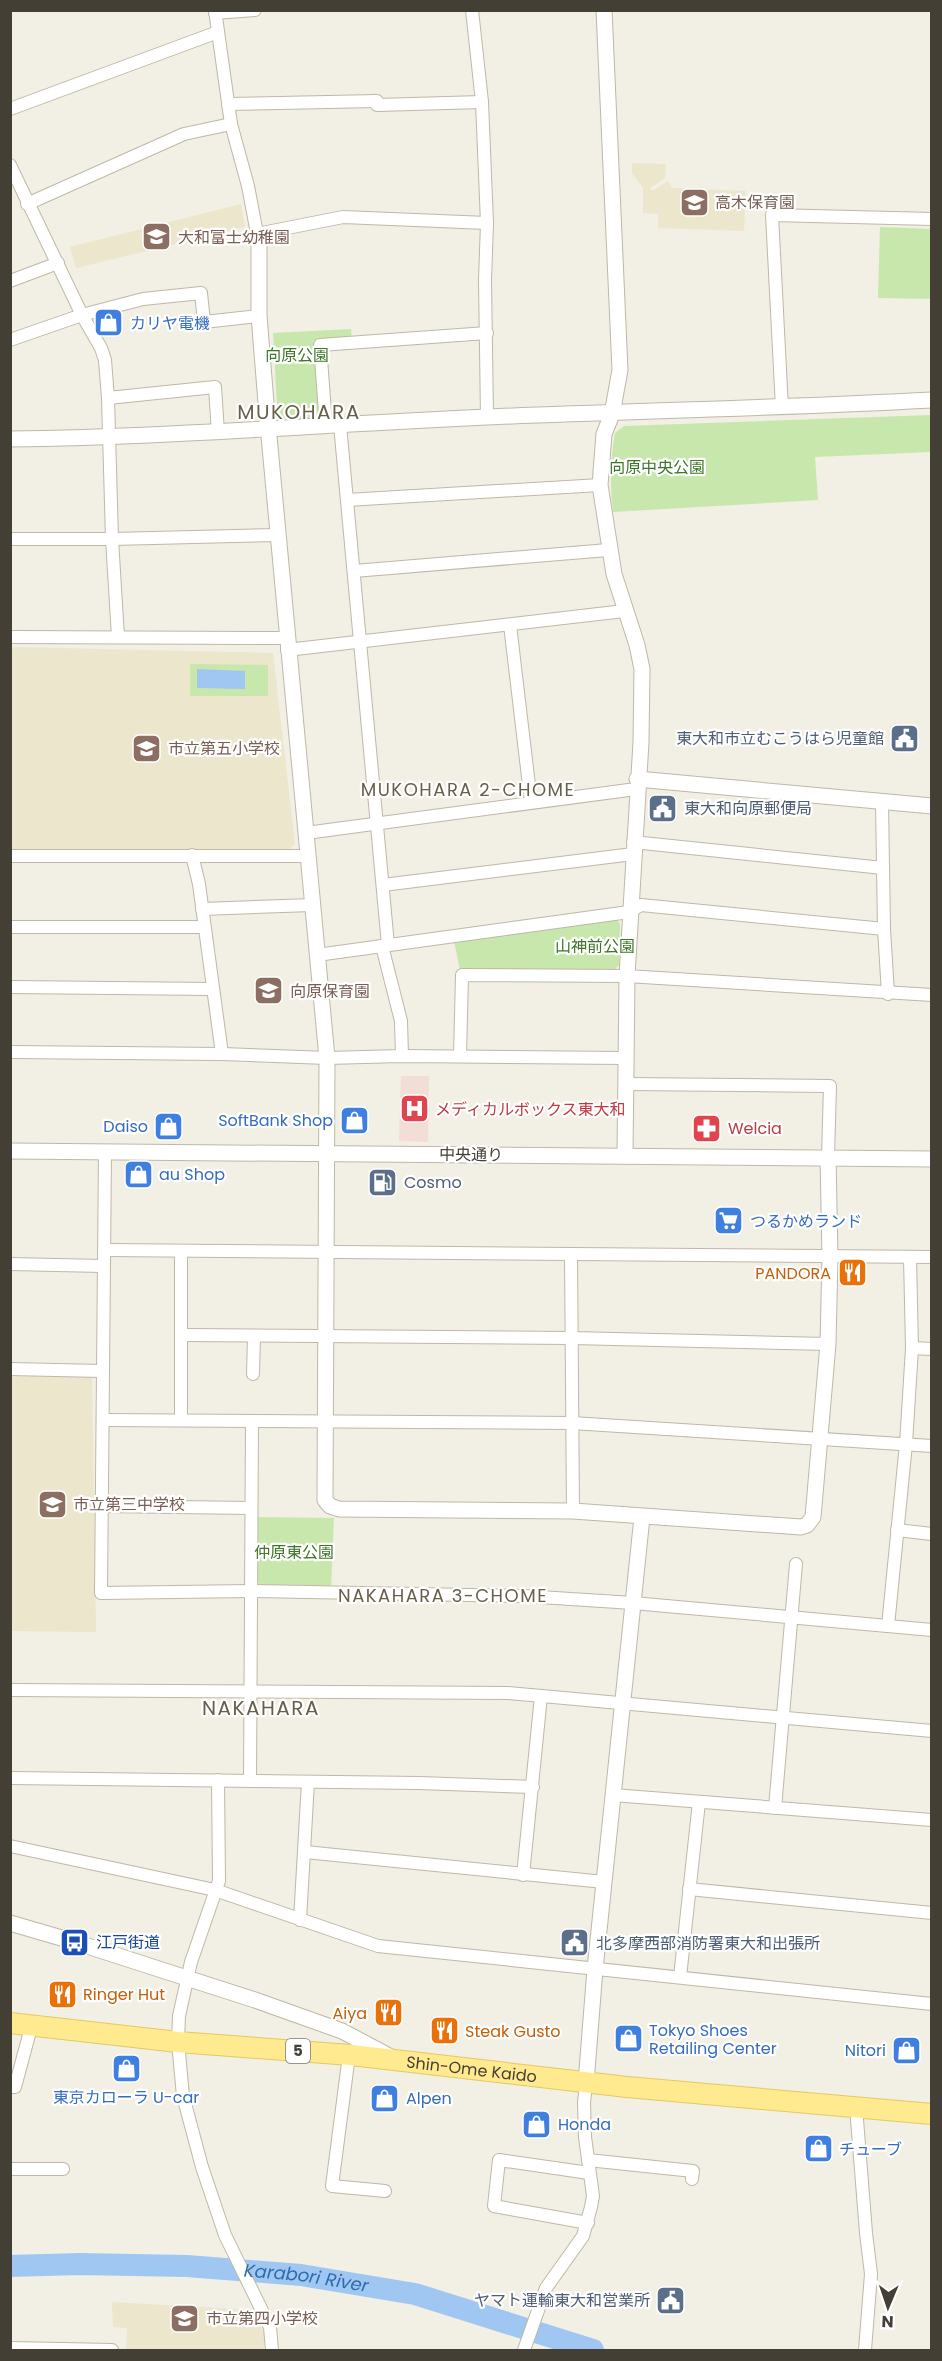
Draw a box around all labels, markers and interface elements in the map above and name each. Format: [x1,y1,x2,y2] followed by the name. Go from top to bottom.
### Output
[678,186,710,218] school or university icon: 高木保育園
[715,191,795,214] place label: 高木保育園
[141,221,173,253] school or university icon: 大和富士幼稚園
[178,226,290,249] place label: 大和富士幼稚園
[93,307,125,339] shop icon: カリヤ電機
[130,312,210,335] place label: カリヤ電機
[265,344,329,367] park label: 向原公園
[237,398,361,426] district label: MUKOHARA
[609,456,705,479] park label: 向原中央公園
[889,722,921,754] public building icon: 東大和市立むこうはら児童館
[676,727,884,750] place label: 東大和市立むこうはら児童館
[131,732,163,764] school or university icon: 市立第五小学校
[168,737,280,760] place label: 市立第五小学校
[361,777,575,802] district label: MUKOHARA 2-CHOME
[647,792,679,824] public building icon: 東大和向原郵便局
[684,797,812,820] place label: 東大和向原郵便局
[555,935,635,958] park label: 山神前公園
[253,975,285,1007] school or university icon: 向原保育園
[290,980,370,1003] place label: 向原保育園
[398,1093,430,1125] hospital icon: メディカルボックス東大和
[435,1098,625,1121] place label: メディカルボックス東大和
[338,1104,370,1136] shop icon: SoftBank Shop
[218,1109,333,1132] place label: SoftBank Shop
[153,1110,185,1142] shop icon: Daiso
[691,1112,723,1144] pharmacy icon: Welcia
[103,1115,148,1138] place label: Daiso
[728,1117,782,1140] place label: Welcia
[439,1142,503,1167] street label: 中央通り
[122,1158,154,1190] shop icon: au Shop
[159,1163,225,1186] place label: au Shop
[367,1166,399,1198] fuel station icon: Cosmo
[404,1171,462,1194] place label: Cosmo
[713,1205,745,1237] supermarket icon: つるかめランド
[750,1210,862,1233] place label: つるかめランド
[836,1257,868,1289] restaurant icon: PANDORA
[755,1262,831,1285] place label: PANDORA
[36,1488,68,1520] school or university icon: 市立第三中学校
[73,1493,185,1516] place label: 市立第三中学校
[254,1541,334,1564] park label: 仲原東公園
[338,1583,548,1608] district label: NAKAHARA 3-CHOME
[202,1694,320,1722] district label: NAKAHARA
[59,1926,91,1958] bus stop icon: 江戸街道
[559,1927,591,1959] public building icon: 北多摩西部消防署東大和出張所
[96,1931,160,1954] place label: 江戸街道
[596,1932,820,1955] place label: 北多摩西部消防署東大和出張所
[46,1978,78,2010] restaurant icon: Ringer Hut
[83,1983,165,2006] place label: Ringer Hut
[372,1997,404,2029] restaurant icon: Aiya
[332,2002,367,2025] place label: Aiya
[428,2015,460,2047] restaurant icon: Steak Gusto
[649,2019,777,2060] place label: Tokyo Shoes Retailing Center
[465,2020,561,2043] place label: Steak Gusto
[612,2023,644,2055] shop icon: Tokyo Shoes Retailing Center
[891,2034,923,2066] shop icon: Nitori
[286,2039,310,2063] road number: 5
[845,2039,886,2062] place label: Nitori
[405,2050,538,2088] street label: Shin-Ome Kaido
[110,2053,142,2085] shop icon: 東京カローラ U-car
[369,2082,401,2114] shop icon: Alpen
[53,2086,199,2109] place label: 東京カローラ U-car
[406,2087,452,2110] place label: Alpen
[521,2108,553,2140] shop icon: Honda
[558,2113,611,2136] place label: Honda
[802,2133,834,2165] shop icon: チューブ
[839,2138,902,2161] place label: チューブ
[243,2258,372,2298] water label: Karabori River
[858,2277,918,2337] north arrow
[655,2284,687,2316] public building icon: ヤマト運輸東大和営業所
[474,2289,650,2312] place label: ヤマト運輸東大和営業所
[169,2302,201,2334] school or university icon: 市立第四小学校
[206,2307,318,2330] place label: 市立第四小学校
[881,2310,894,2333] text: N

